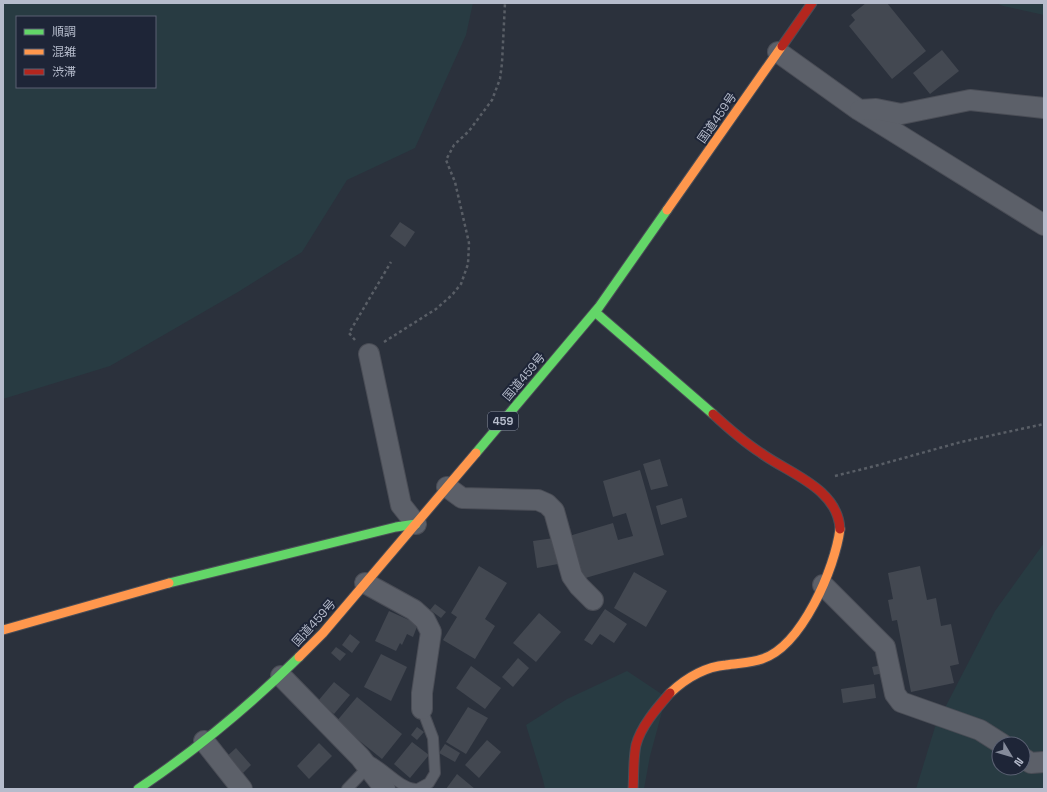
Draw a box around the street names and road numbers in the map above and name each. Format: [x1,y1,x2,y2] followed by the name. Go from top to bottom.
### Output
[694,90,740,146] street label: 国道459号
[499,350,549,404] street label: 国道459号
[488,412,518,430] road number: 459
[289,596,339,650] street label: 国道459号

